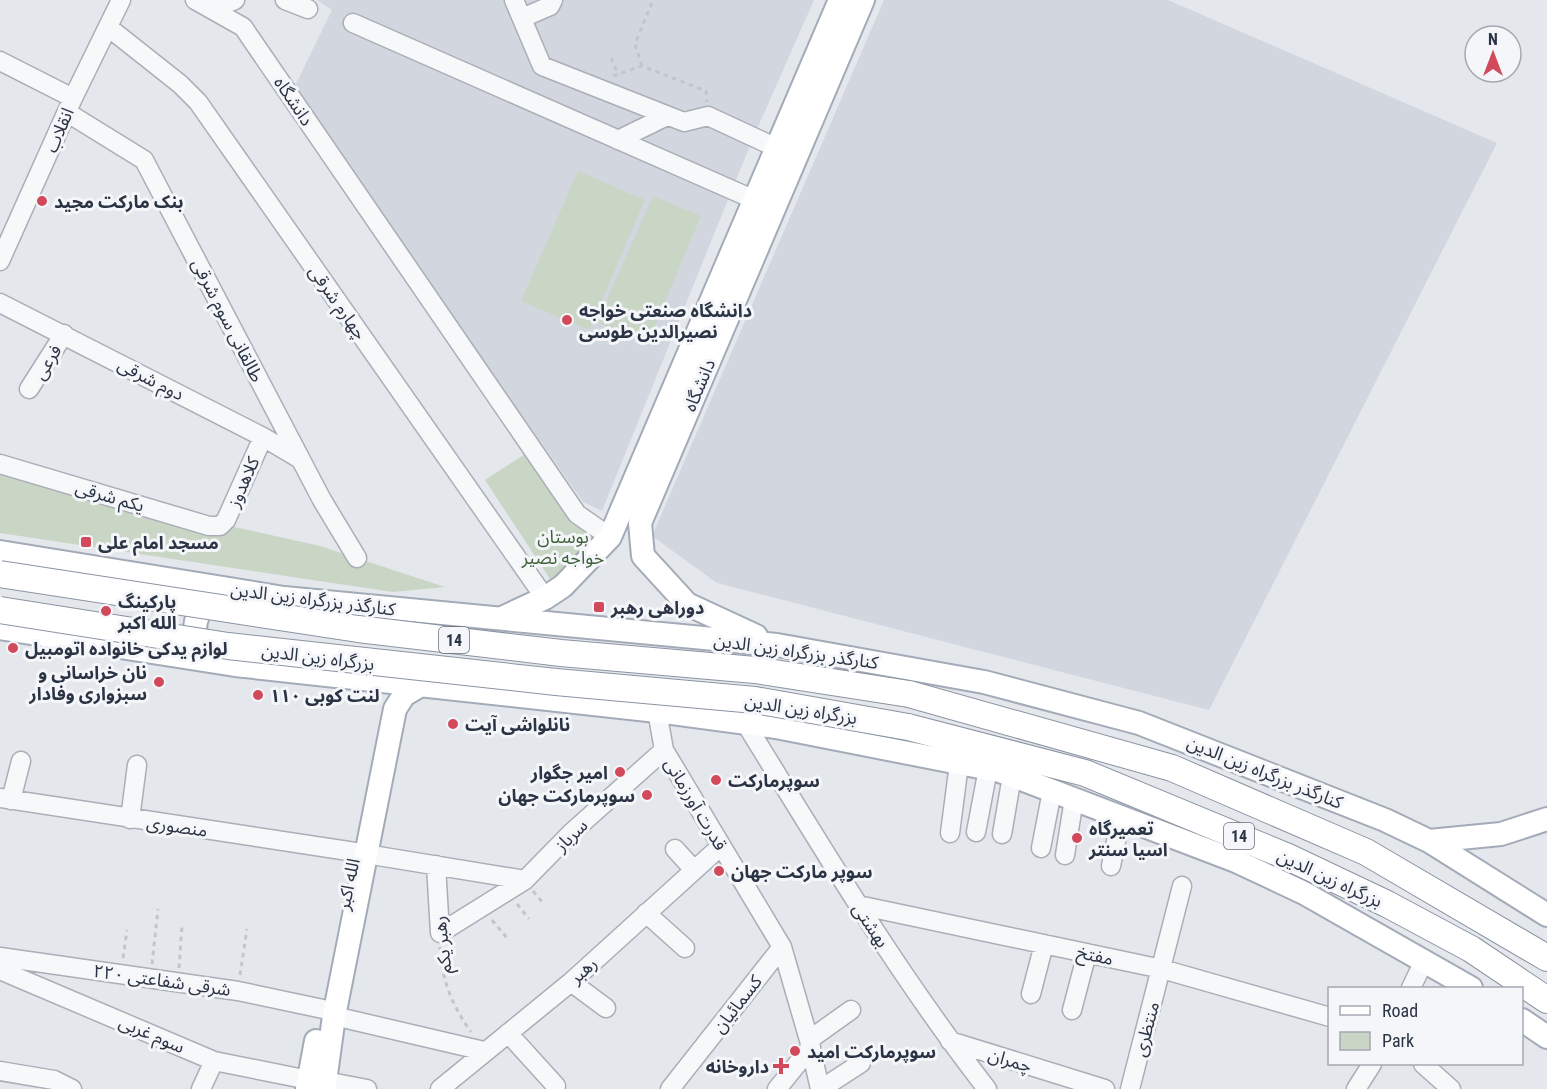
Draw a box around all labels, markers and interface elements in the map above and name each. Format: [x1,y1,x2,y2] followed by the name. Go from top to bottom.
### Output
[1463,24,1523,84] north arrow
[1488,30,1498,49] text: N
[270,72,318,130] street label: دانشگاه
[40,104,78,156] street label: انقلاب
[54,191,184,213] place label: بنک‌ مارکت مجید
[35,194,49,208] marker: بنک‌ مارکت مجید
[184,255,268,387] street label: طالقانی سوم شرقی
[302,261,371,345] street label: چهارم شرقی
[579,300,752,343] place label: دانشگاه صنعتی خواجه نصیرالدین طوسی
[560,313,574,327] marker: دانشگاه صنعتی خواجه نصیرالدین طوسی
[28,341,67,384] street label: فرعی
[113,353,188,408] street label: دوم شرقی
[679,356,719,414] street label: دانشگاه
[222,453,264,512] street label: کلاهدوز
[72,476,147,519] street label: یکم شرقی
[521,526,604,569] park label: بوستان خواجه نصیر
[98,532,219,556] place label: مسجد امام علی
[79,535,93,549] marker: مسجد امام علی
[229,578,397,621] street label: کنارگذر بزرگراه زین الدین
[117,591,177,634] place label: پارکینگ الله اکبر
[610,597,704,619] place label: دوراهی رهبر
[592,600,606,614] marker: دوراهی رهبر
[99,604,113,618] marker: پارکینگ الله اکبر
[439,627,469,653] road number: 14
[712,629,880,674] street label: کنارگذر بزرگراه زین الدین
[25,638,228,662] place label: لوازم یدکی خانواده اتومبیل
[260,640,376,675] street label: بزرگراه زین الدین
[6,641,20,655] marker: لوازم یدکی خانواده اتومبیل
[28,662,147,705] place label: نان خراسانی و سبزواری وفادار
[152,675,166,689] marker: نان خراسانی و سبزواری وفادار
[270,685,380,706] place label: لنت کوبی ۱۱۰
[251,688,265,702] marker: لنت کوبی ۱۱۰
[743,690,859,729] street label: بزرگراه زین الدین
[465,714,570,735] place label: نانلواشی آیت
[446,717,460,731] marker: نانلواشی آیت
[1184,731,1346,814] street label: کنارگذر بزرگراه زین الدین
[659,754,732,854] street label: قدرت آورزمانی
[530,762,608,784] place label: امیر جگوار
[613,765,627,779] marker: امیر جگوار
[728,770,820,792] place label: سوپرمارکت
[709,773,723,787] marker: سوپرمارکت
[498,785,635,807] place label: سوپرمارکت جهان
[640,788,654,802] marker: سوپرمارکت جهان
[145,811,209,842] street label: منصوری
[550,814,592,857] street label: سرباز
[1088,818,1168,861] place label: تعمیرگاه اسیا سنتر
[1224,823,1254,849] road number: 14
[1070,831,1084,845] marker: تعمیرگاه اسیا سنتر
[1274,845,1386,912] street label: بزرگراه زین الدین
[332,856,365,913] street label: الله اکبر
[731,861,873,883] place label: سوپر مارکت جهان
[712,864,726,878] marker: سوپر مارکت جهان
[848,899,893,952] street label: بهشتی
[429,915,458,975] street label: رهبر یکم
[1074,941,1115,972] street label: مفتخ
[564,952,602,989] street label: رهبر
[92,960,232,1001] street label: ۲۲۰ شرقی شفاعتی
[708,970,767,1038] street label: کسمائیان
[1328,987,1523,1065] legend
[1129,999,1164,1059] street label: منتظری
[1382,1000,1418,1021] text: Road
[114,1011,188,1061] street label: سوم غربی
[1382,1030,1414,1051] text: Park
[807,1041,936,1063] place label: سوپرمارکت امید
[985,1043,1034,1078] street label: چمران
[788,1044,802,1058] marker: سوپرمارکت امید
[706,1056,769,1078] place label: داروخانه
[774,1059,788,1073] marker: داروخانه

